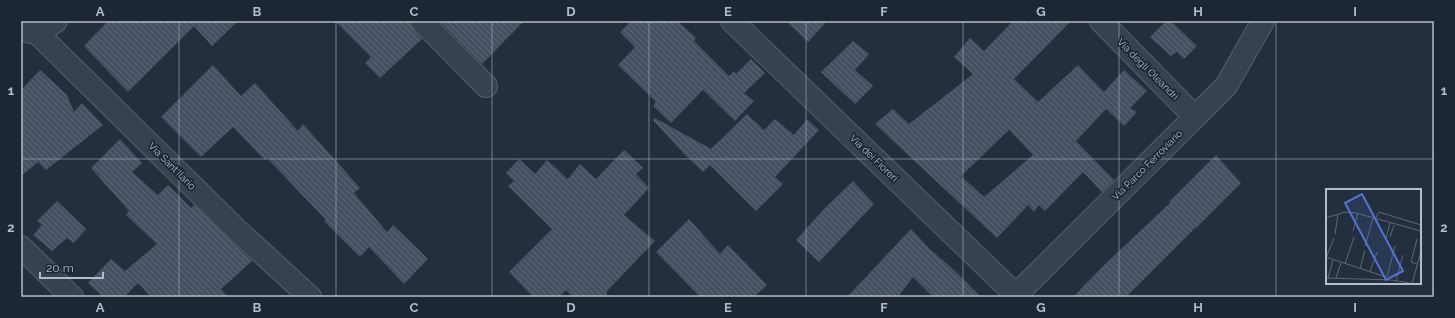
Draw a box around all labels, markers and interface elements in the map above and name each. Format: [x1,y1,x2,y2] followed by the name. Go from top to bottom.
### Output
[96,4,105,19] text: A
[253,4,262,19] text: B
[410,4,419,19] text: C
[566,4,576,19] text: D
[724,4,732,19] text: E
[880,4,888,19] text: F
[1036,4,1046,19] text: G
[1193,4,1203,19] text: H
[1353,4,1357,19] text: I
[1115,36,1181,102] street label: Via degli Oleandri
[8,83,15,98] text: 1
[1441,83,1448,98] text: 1
[1110,128,1184,202] street label: Via Parco Ferroviario
[848,132,900,184] street label: Via dei Fioreri
[146,140,198,192] street label: Via Sant'Ilario
[1326,189,1421,284] inset map
[7,220,15,235] text: 2
[1440,220,1448,235] text: 2
[40,254,103,280] scale bar
[46,261,74,275] text: 20 m
[96,300,105,315] text: A
[253,300,262,315] text: B
[410,300,419,315] text: C
[566,300,576,315] text: D
[724,300,732,315] text: E
[880,300,888,315] text: F
[1036,300,1046,315] text: G
[1193,300,1203,315] text: H
[1353,300,1357,315] text: I

